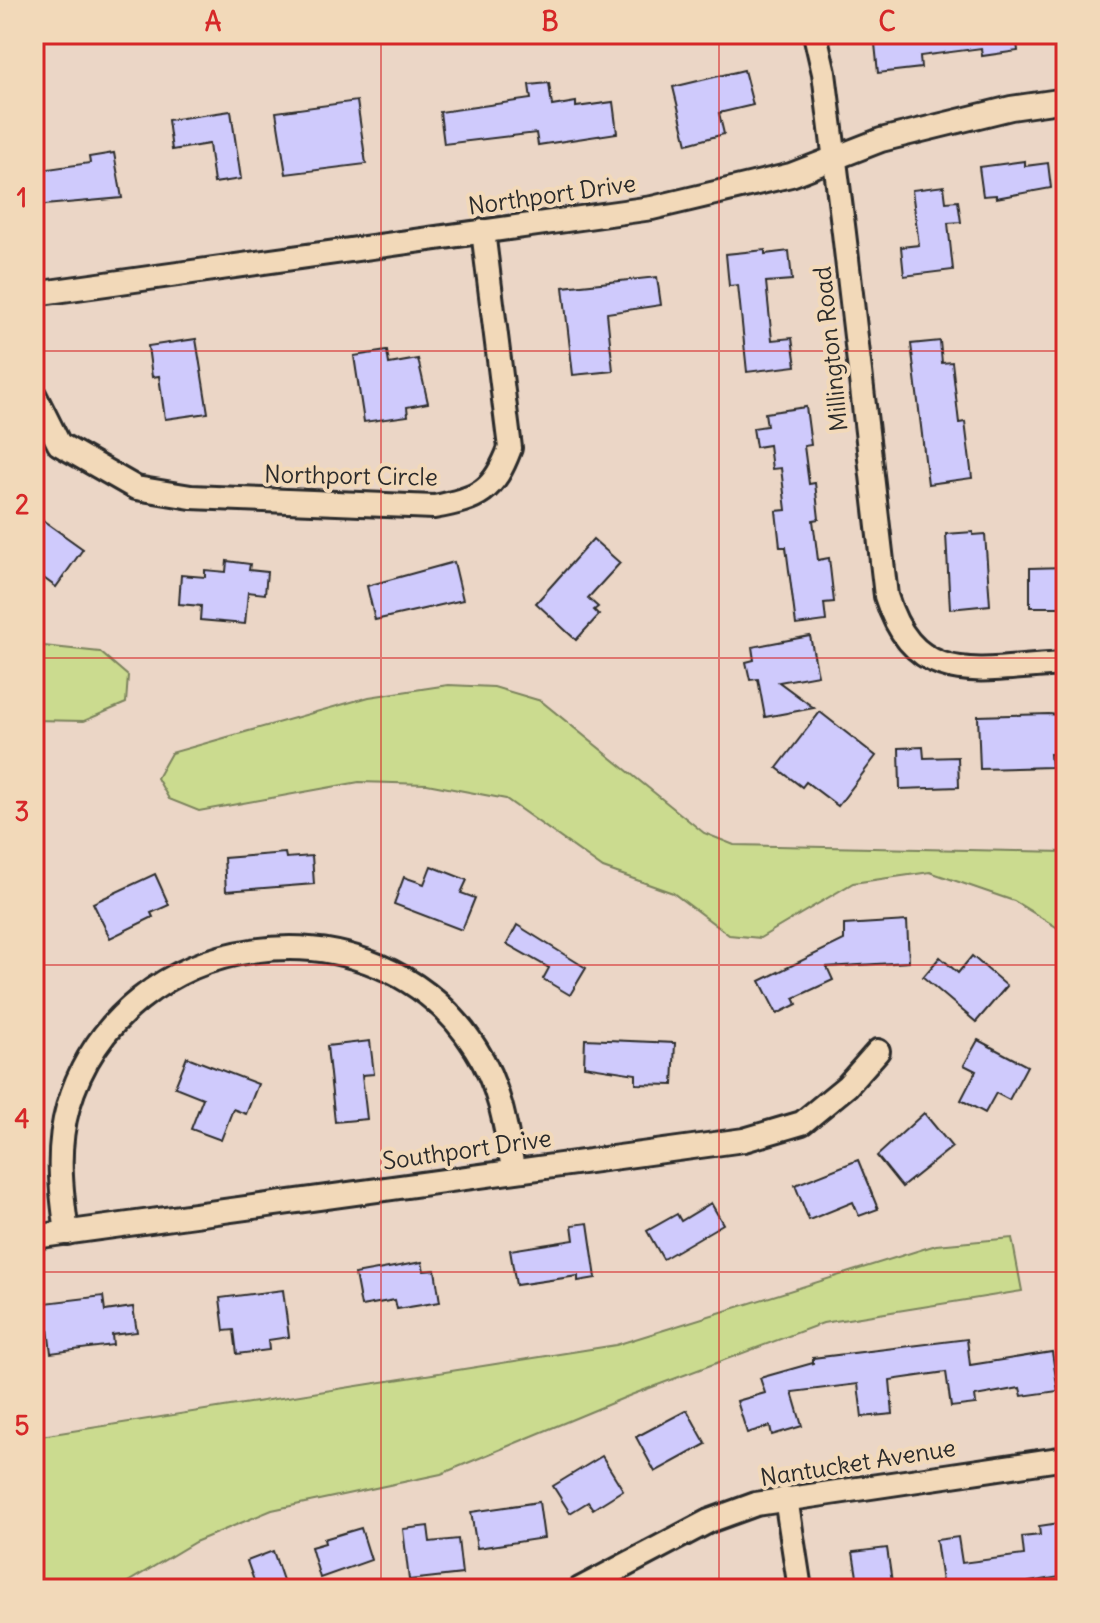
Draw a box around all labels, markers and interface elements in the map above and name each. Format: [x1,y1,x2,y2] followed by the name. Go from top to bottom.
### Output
[205,5,222,38] text: A
[541,5,559,38] text: B
[878,5,896,38] text: C
[466,167,638,221] street label: Northport Drive
[17,181,27,214] text: 1
[806,265,854,433] street label: Millington Road
[264,458,438,492] street label: Northport Circle
[15,488,29,521] text: 2
[15,795,29,828] text: 3
[14,1102,30,1135] text: 4
[380,1122,553,1176] street label: Southport Drive
[15,1409,30,1442] text: 5
[758,1432,958,1492] street label: Nantucket Avenue

